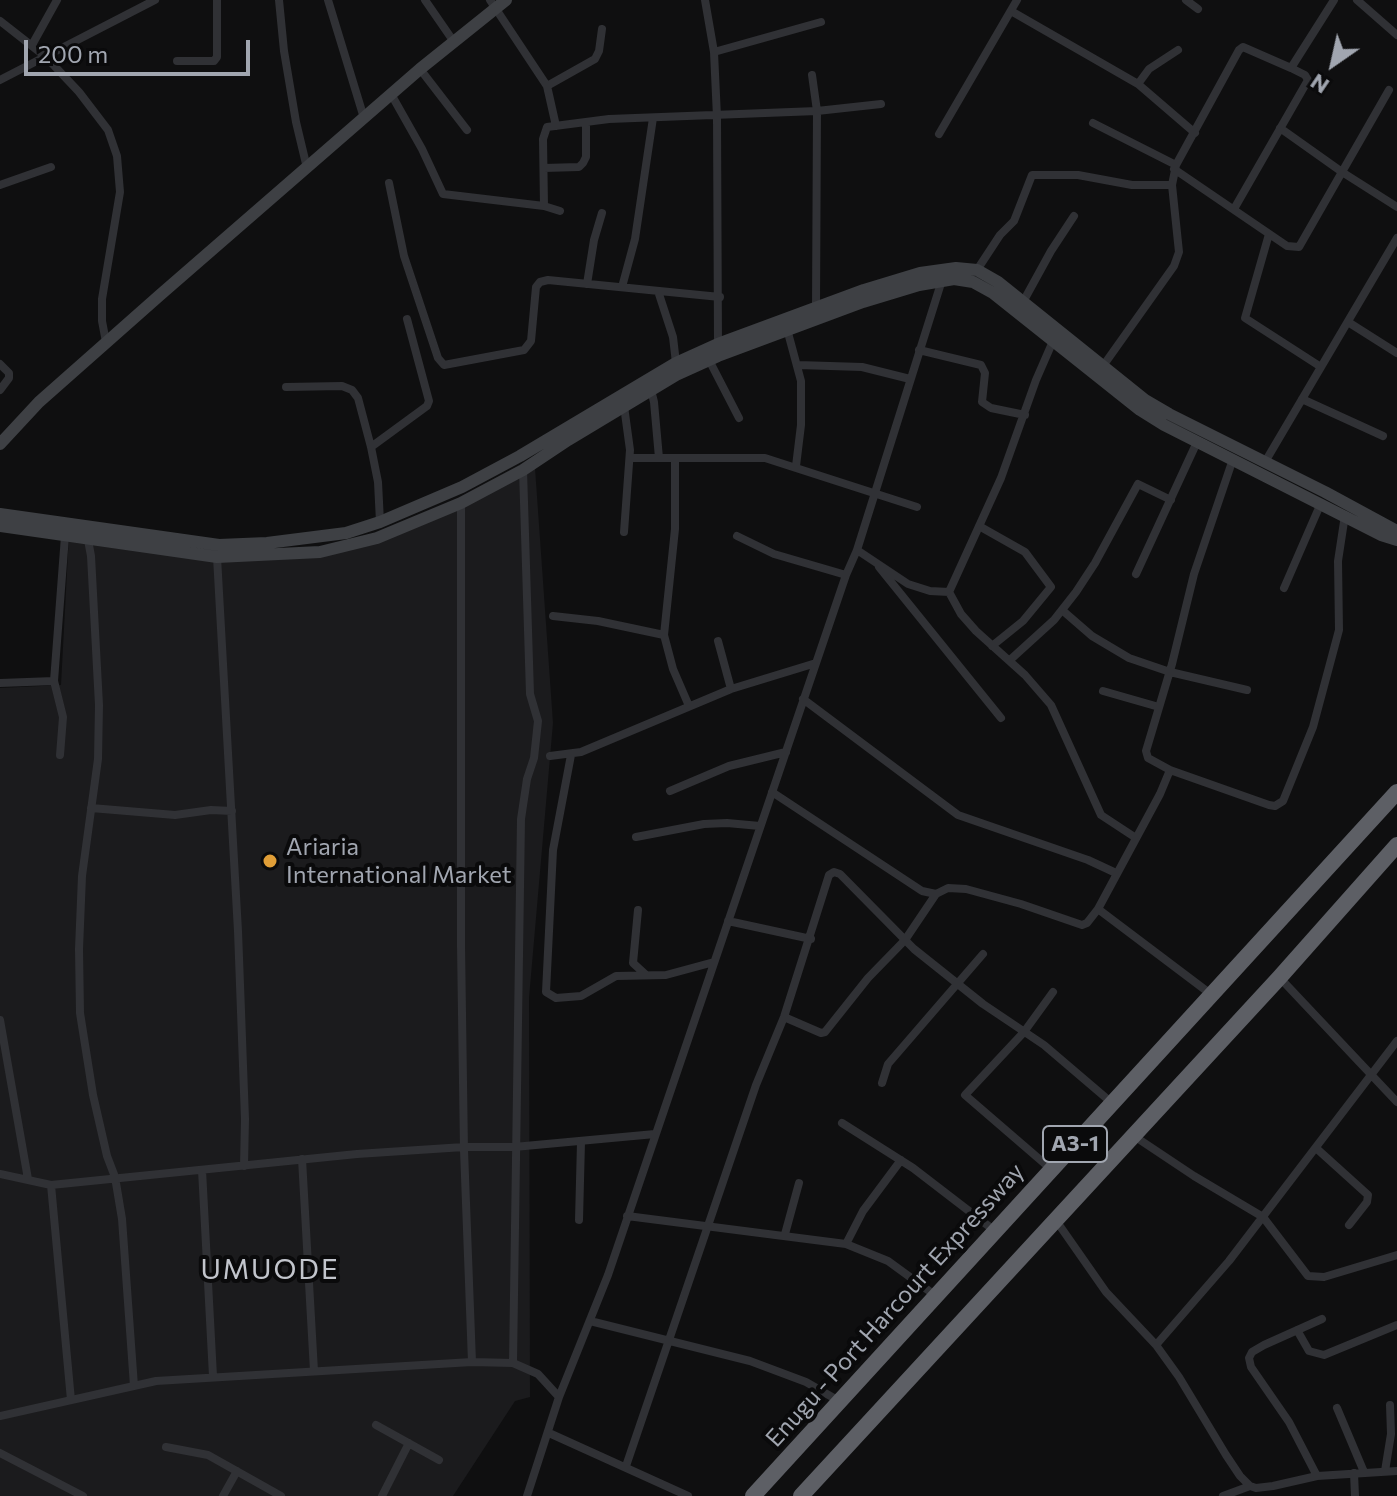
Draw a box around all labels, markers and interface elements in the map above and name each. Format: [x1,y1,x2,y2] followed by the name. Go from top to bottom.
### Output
[28,24,254,74] scale bar
[1293,24,1373,104] north arrow
[38,39,108,68] text: 200 m
[1305,69,1334,100] text: N
[286,833,512,889] place label: Ariaria International Market
[261,852,279,870] marker: Ariaria International Market
[1043,1126,1107,1162] road number: A3-1
[760,1157,1030,1453] street label: Enugu - Port Harcourt Expressway
[200,1253,340,1287] district label: UMUODE

